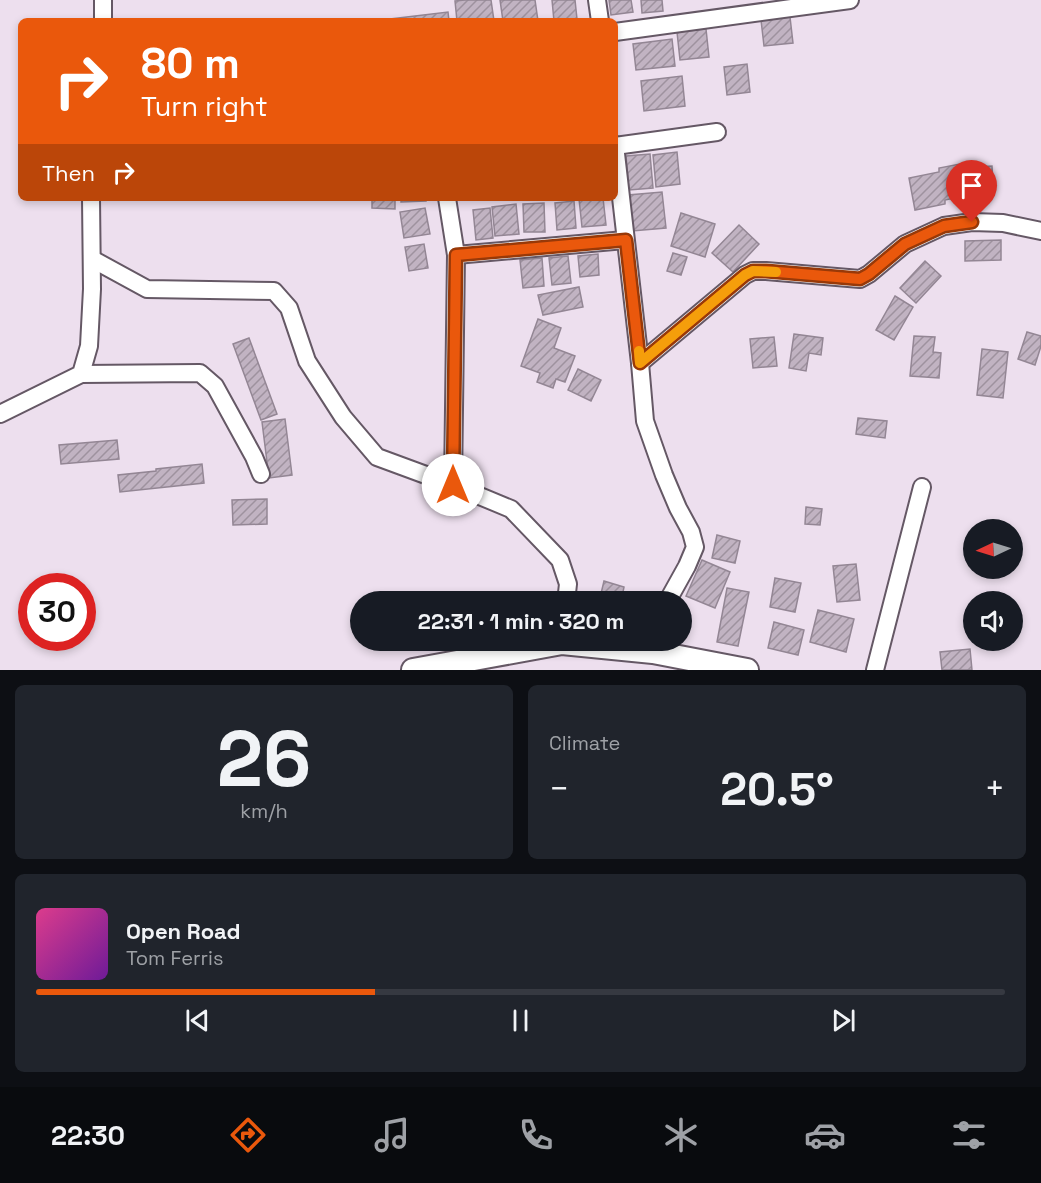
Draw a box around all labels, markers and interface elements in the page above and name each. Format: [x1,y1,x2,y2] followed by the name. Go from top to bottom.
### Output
[141,37,240,90] text: 80 m
[42,42,120,120] icon: right
[141,89,268,124] text: Turn right
[107,156,140,189] icon: right
[42,159,95,187] text: Then
[946,160,997,222] pin
[955,169,988,202] icon: arrive
[421,453,485,517] position arrow
[963,519,1023,579] north arrow
[963,519,1023,651] map controls
[18,573,96,651] speed limit sign: 30
[963,591,1023,651] button: sound
[418,607,624,635] text: 22:31 · 1 min · 320 m
[217,709,311,809] text: 26
[549,730,620,756] text: Climate
[720,761,834,818] text: 20.5°
[549,768,569,810] text: −
[985,768,1005,810] text: +
[240,798,288,824] text: km/h
[126,917,241,945] text: Open Road
[126,945,224,971] text: Tom Ferris
[181,1004,214,1037] icon: previous
[504,1004,537,1037] icon: pause
[827,1004,860,1037] icon: next
[227,1114,269,1156] icon: directions
[371,1114,413,1156] icon: music
[515,1114,557,1156] icon: phone
[660,1114,702,1156] icon: climate
[804,1114,846,1156] icon: car
[948,1114,990,1156] icon: filters
[51,1118,125,1153] text: 22:30

